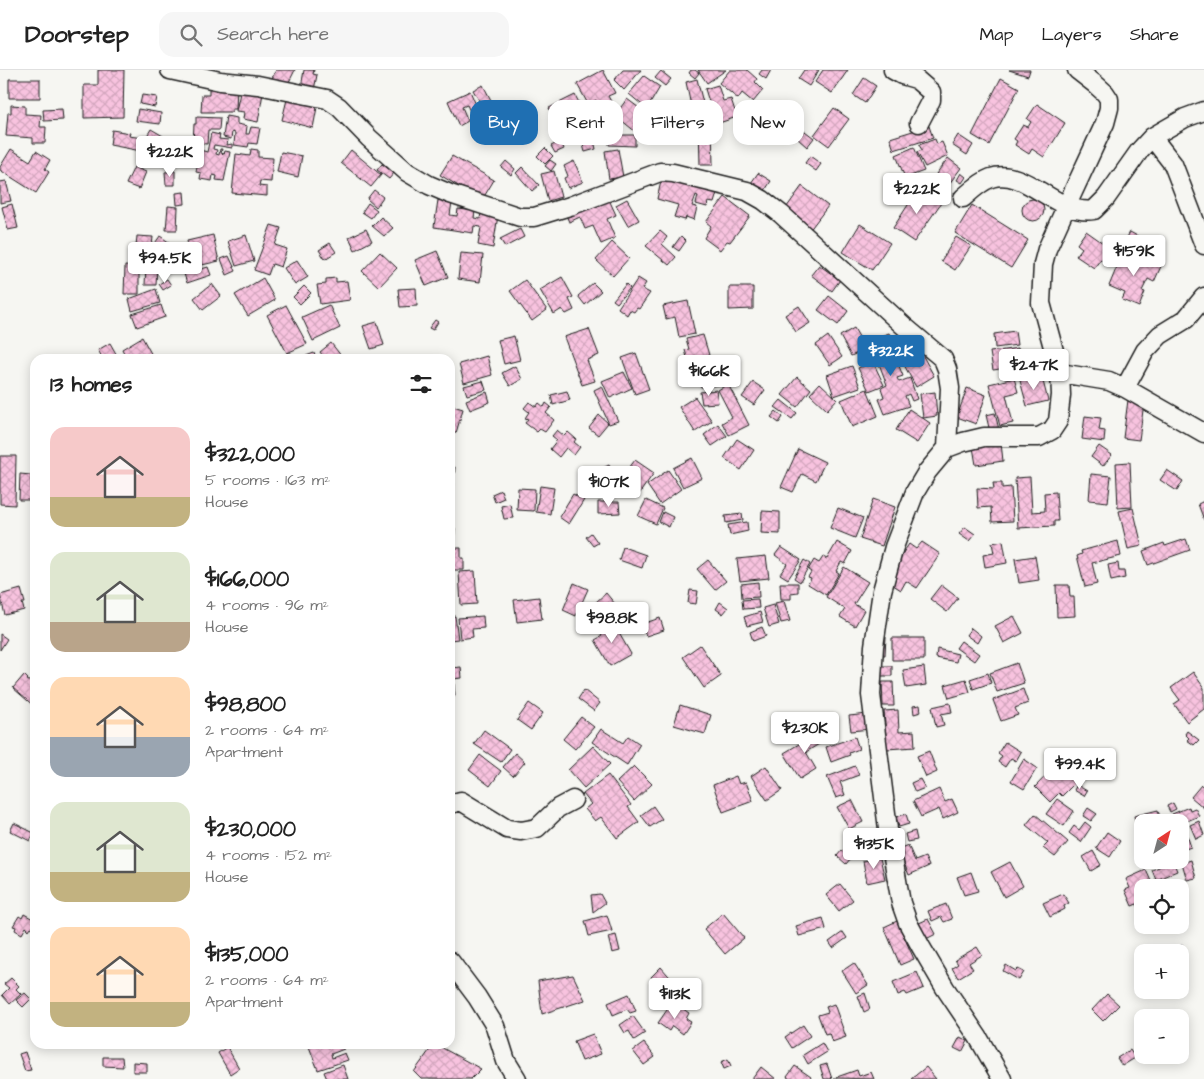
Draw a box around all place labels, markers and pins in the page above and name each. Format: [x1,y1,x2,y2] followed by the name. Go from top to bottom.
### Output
[135,136,205,178] pin: $222K
[882,172,952,215] pin: $222K
[1099,234,1169,277] pin: $159K
[124,242,206,284] pin: $94.5K
[856,334,926,377] pin: $322K
[999,348,1069,391] pin: $247K
[674,354,744,397] pin: $166K
[574,466,644,508] pin: $107K
[571,602,653,644] pin: $98.8K
[770,712,840,754] pin: $230K
[1039,748,1121,790] pin: $99.4K
[839,828,909,870] pin: $135K
[640,978,710,1020] pin: $113K

